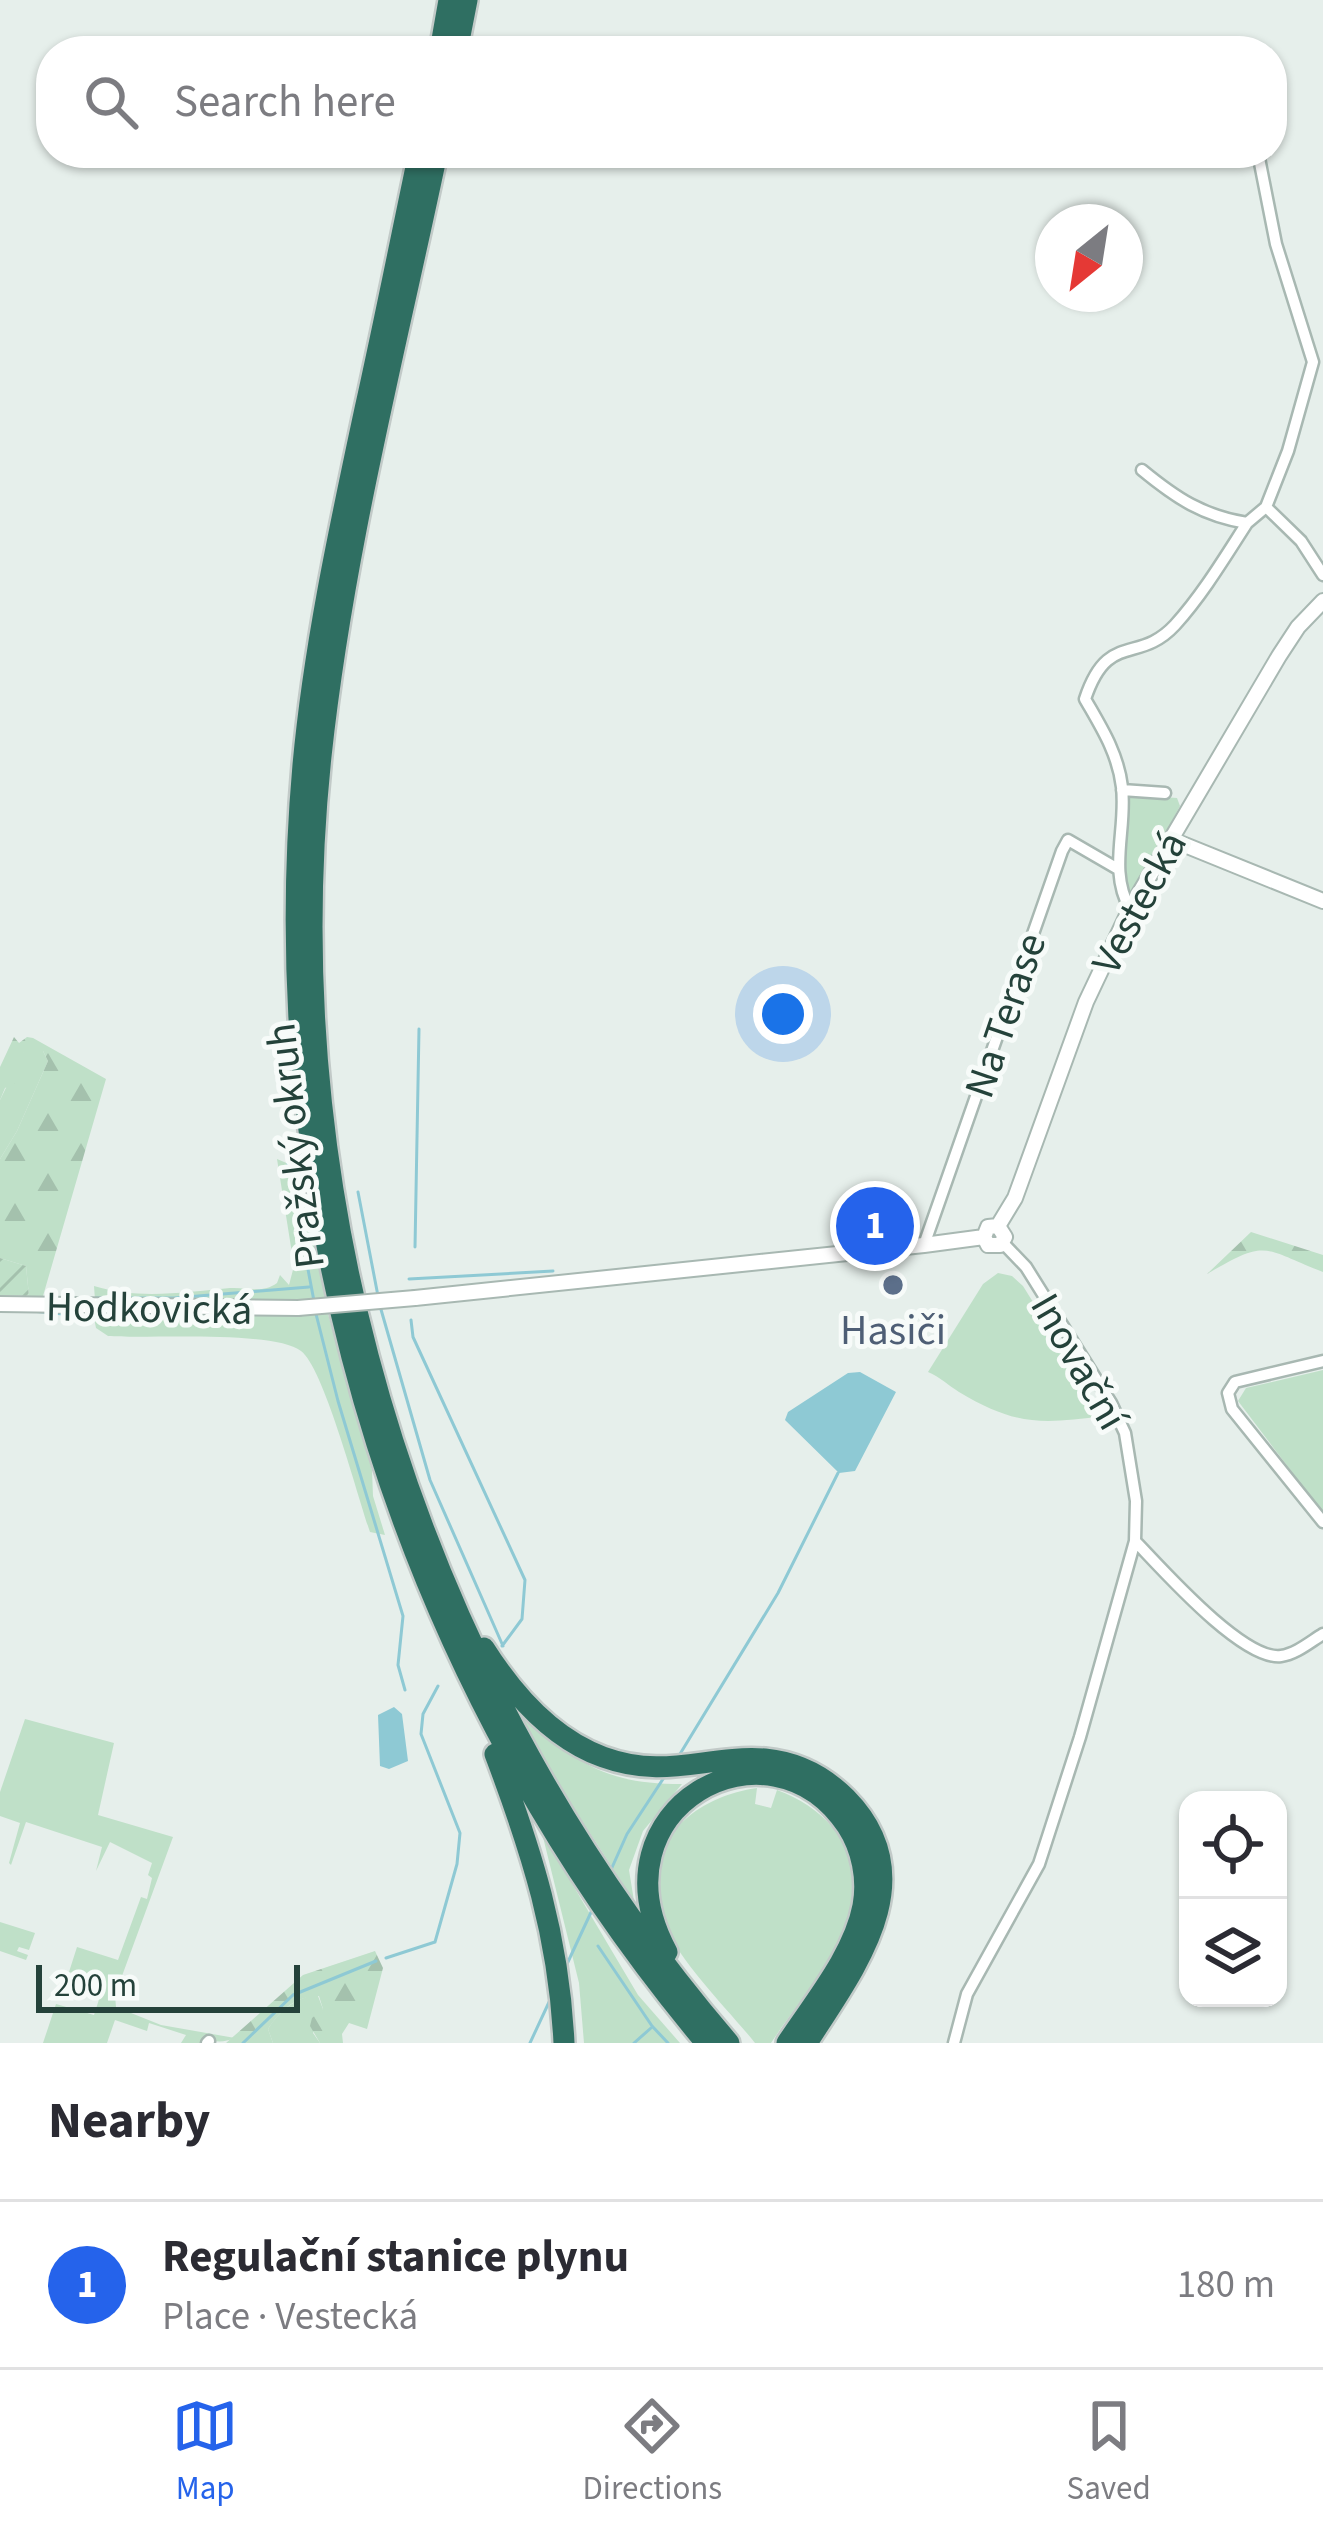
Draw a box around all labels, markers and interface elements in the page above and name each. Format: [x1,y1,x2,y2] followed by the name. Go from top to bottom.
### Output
[36,36,1287,168] search box
[78,69,144,135] icon: search
[174,70,396,134] text: Search here
[1035,204,1143,312] north arrow
[1077,821,1202,985] street label: Vestecká
[950,925,1062,1106] street label: Na Terase
[753,984,813,1044] your location
[251,1020,341,1272] street label: Pražský okruh
[836,1181,914,1271] pin: 1
[880,1272,906,1298] marker: Hasiči
[45,1277,253,1341] street label: Hodkovická
[1015,1282,1142,1443] street label: Inovační
[840,1301,946,1361] place label: Hasiči
[1179,1791,1287,2007] map controls
[1179,1791,1287,1899] button: locate
[1179,1899,1287,2007] button: layers
[36,1959,300,2012] scale bar
[54,1962,137,2009] text: 200 m
[48,2085,210,2157] text: Nearby
[162,2225,629,2289] text: Regulační stanice plynu
[77,2257,97,2313] text: 1
[1177,2257,1275,2313] text: 180 m
[162,2289,418,2345] text: Place · Vestecká
[172,2393,238,2512] tab: Map
[583,2393,722,2512] tab: Directions
[1067,2393,1151,2512] tab: Saved

